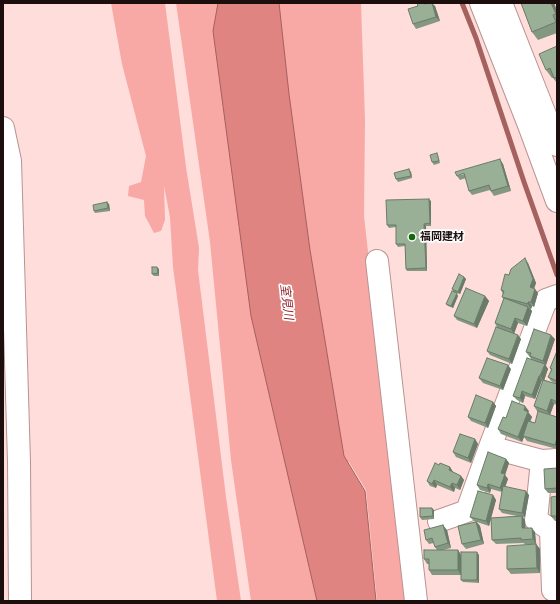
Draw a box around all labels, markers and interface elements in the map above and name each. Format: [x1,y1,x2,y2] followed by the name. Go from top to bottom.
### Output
[420,230,464,244] place label: 福岡建材
[407,232,417,242] marker: 福岡建材
[277,283,295,321] water label: 室見川

